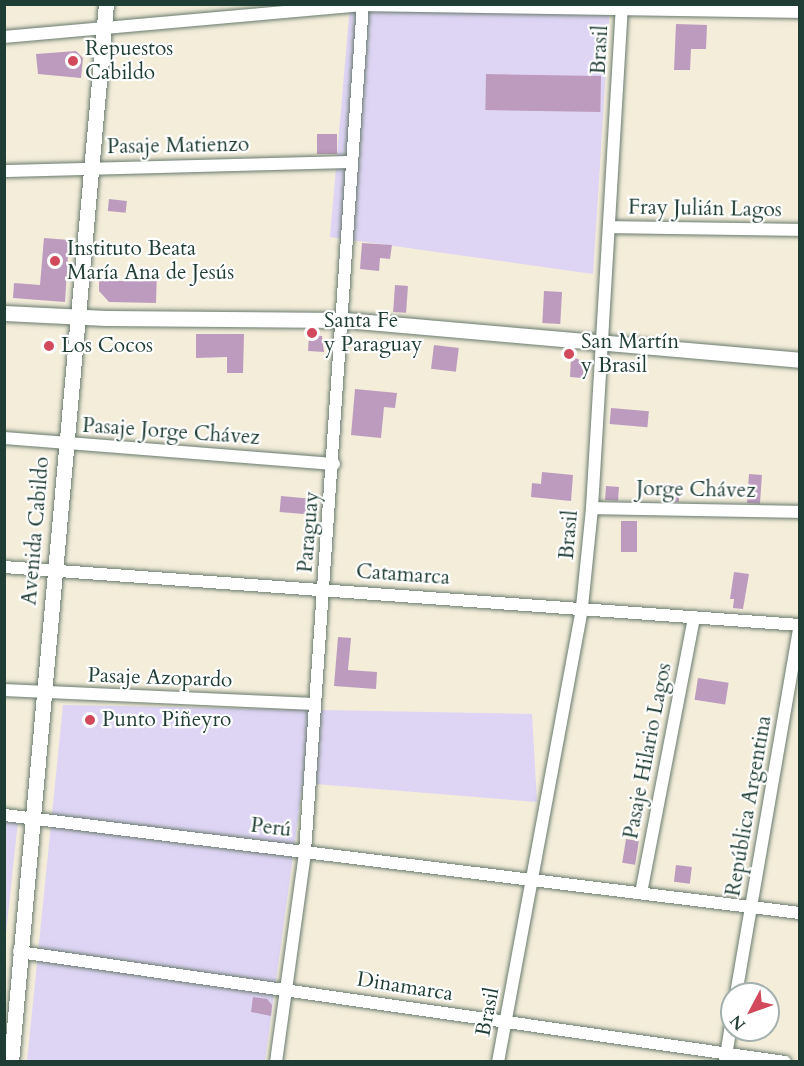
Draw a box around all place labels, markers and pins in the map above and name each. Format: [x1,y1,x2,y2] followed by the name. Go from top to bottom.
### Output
[85,36,173,86] place label: Repuestos Cabildo
[66,54,80,68] marker: Repuestos Cabildo
[67,236,234,286] place label: Instituto Beata María Ana de Jesús
[48,254,62,268] marker: Instituto Beata María Ana de Jesús
[324,308,422,358] place label: Santa Fe y Paraguay
[305,326,319,340] marker: Santa Fe y Paraguay
[581,329,679,379] place label: San Martín y Brasil
[61,333,153,359] place label: Los Cocos
[42,339,56,353] marker: Los Cocos
[562,347,576,361] marker: San Martín y Brasil
[102,707,231,733] place label: Punto Piñeyro
[83,713,97,727] marker: Punto Piñeyro

